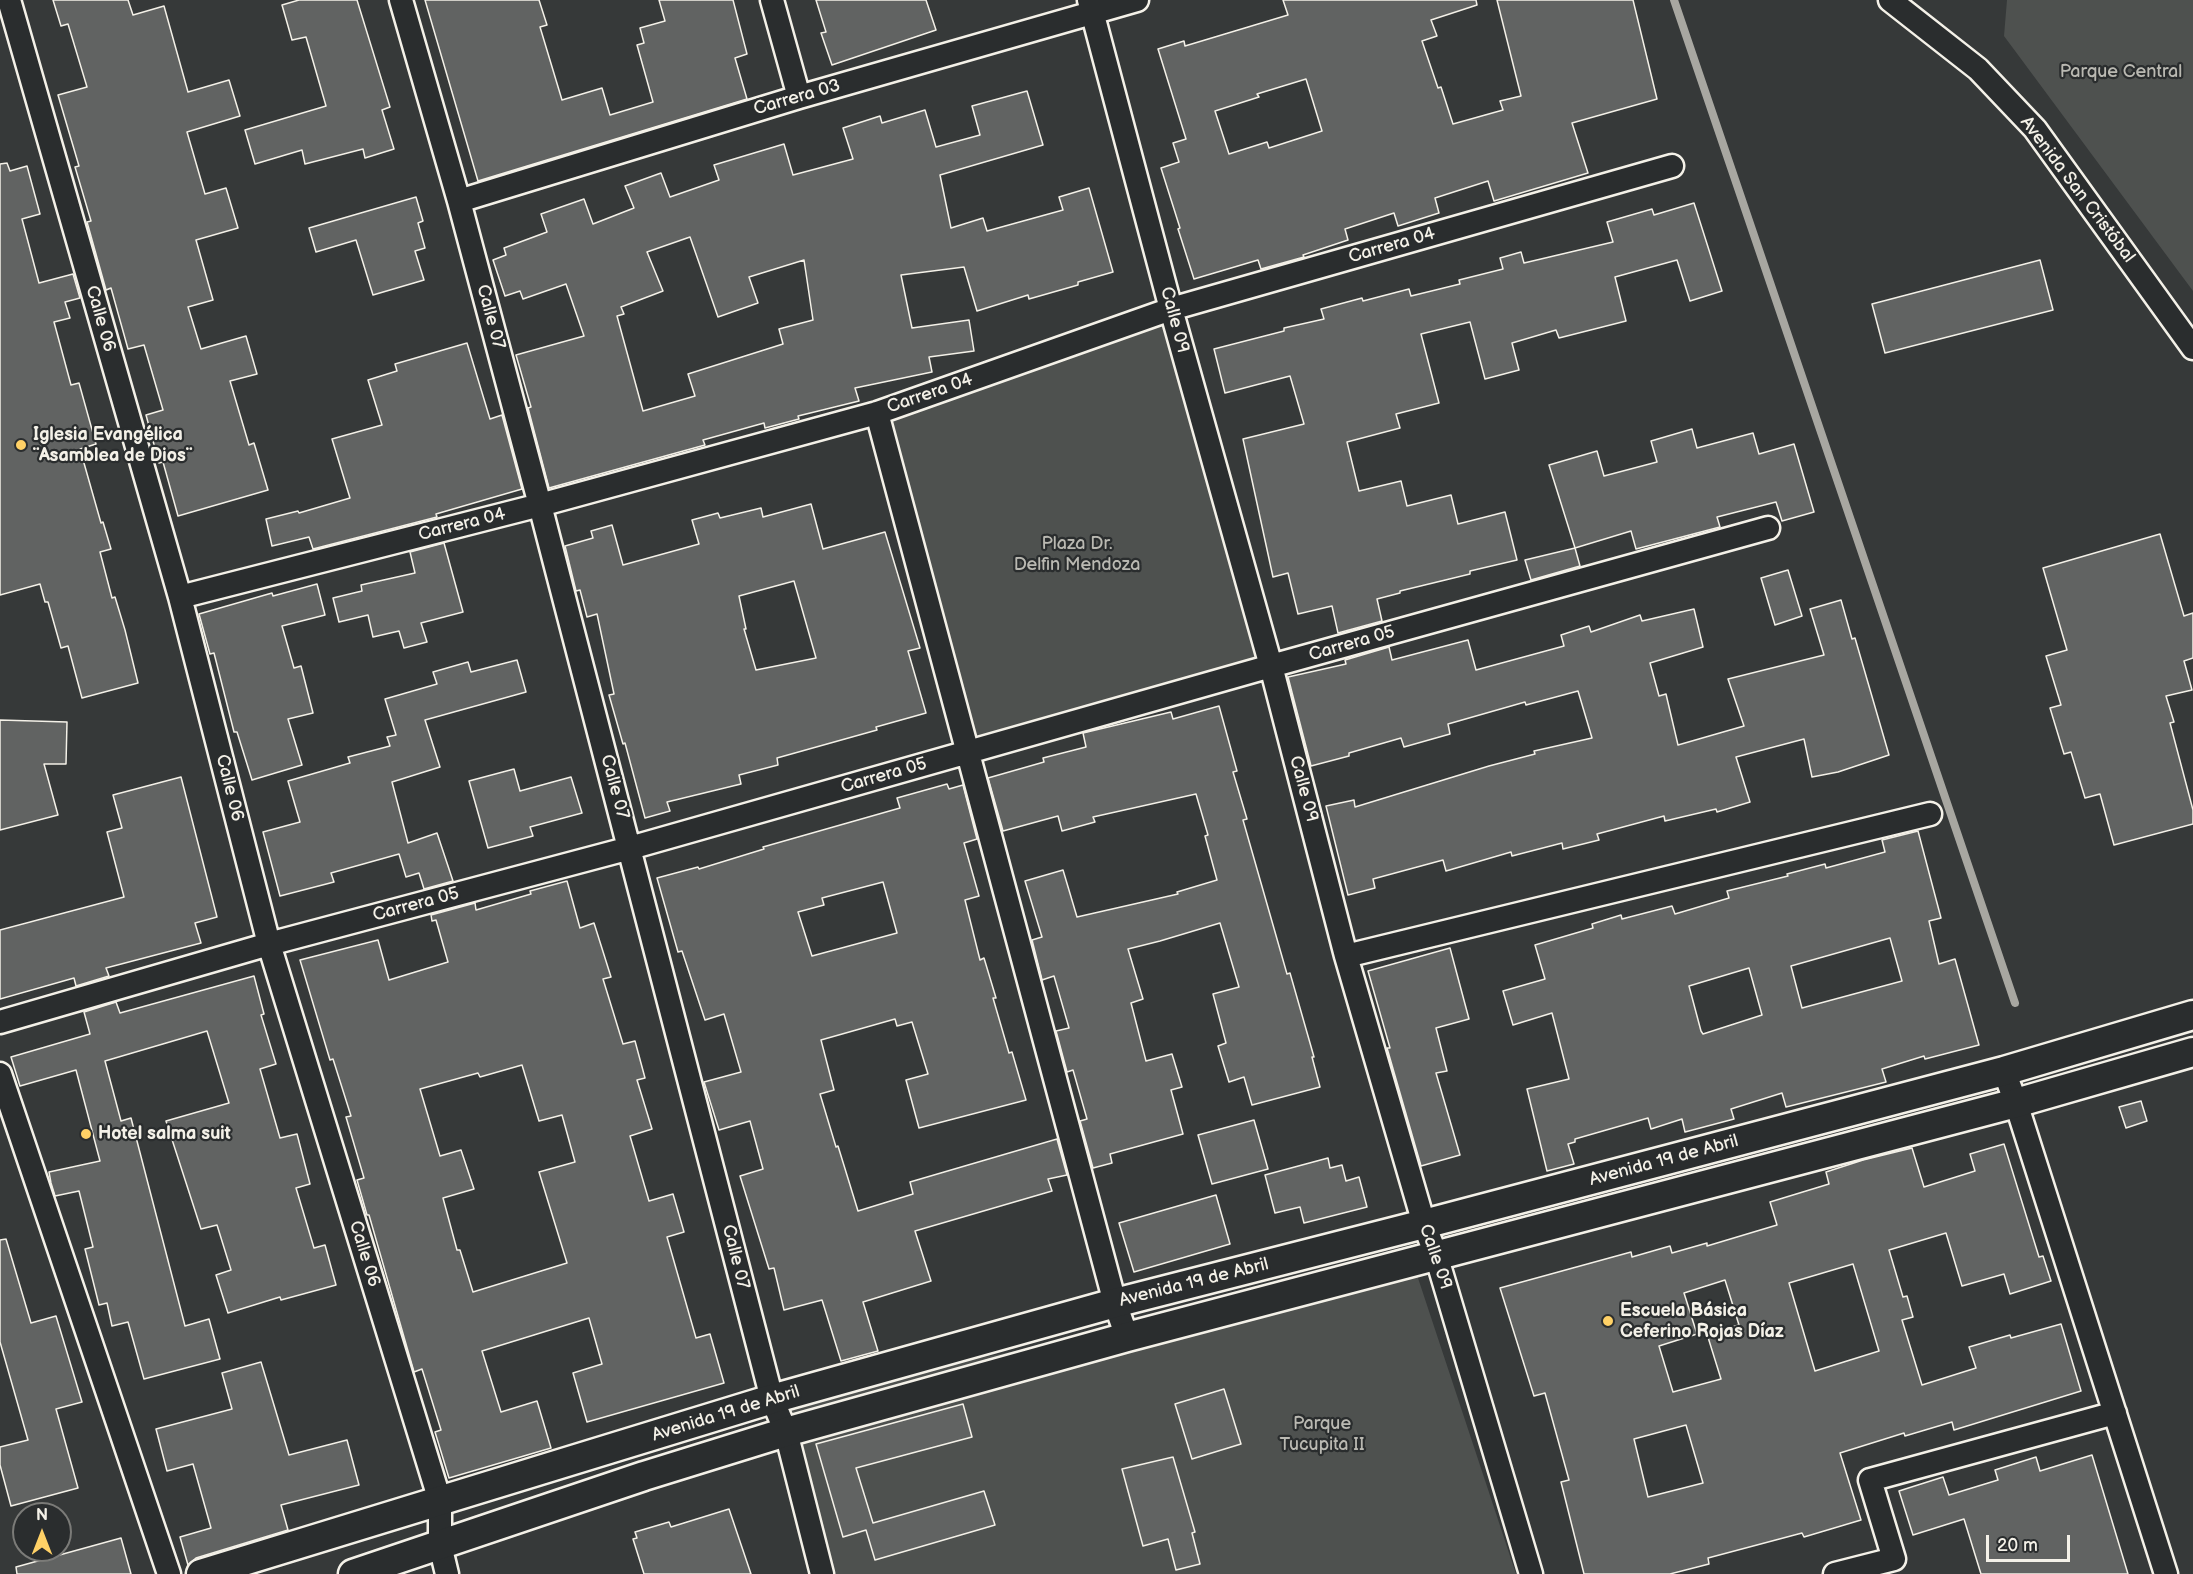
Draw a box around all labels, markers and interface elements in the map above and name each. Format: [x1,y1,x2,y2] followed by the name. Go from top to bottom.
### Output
[2060,61,2182,83] park label: Parque Central
[751,75,843,121] street label: Carrera 03
[2015,113,2139,267] street label: Avenida San Cristóbal
[1346,223,1438,269] street label: Carrera 04
[471,282,509,352] street label: Calle 07
[80,283,120,355] street label: Calle 06
[1155,285,1193,355] street label: Calle 09
[884,369,976,419] street label: Carrera 04
[33,424,192,466] place label: Iglesia Evangélica ¨Asamblea de Dios¨
[14,438,28,452] marker: Iglesia Evangélica ¨Asamblea de Dios¨
[416,504,508,546] street label: Carrera 04
[1014,533,1140,576] park label: Plaza Dr. Delfin Mendoza
[1307,621,1397,667] street label: Carrera 05
[210,752,248,824] street label: Calle 06
[595,752,633,822] street label: Calle 07
[839,753,929,799] street label: Carrera 05
[1284,754,1322,824] street label: Calle 09
[371,883,461,927] street label: Carrera 05
[98,1123,231,1145] place label: Hotel salma suit
[79,1127,93,1141] marker: Hotel salma suit
[1587,1131,1741,1191] street label: Avenida 19 de Abril
[344,1218,384,1290] street label: Calle 06
[717,1222,753,1292] street label: Calle 07
[1414,1222,1456,1292] street label: Calle 09
[1117,1254,1271,1312] street label: Avenida 19 de Abril
[1620,1300,1784,1342] place label: Escuela Básica Ceferino Rojas Díaz
[1601,1314,1615,1328] marker: Escuela Básica Ceferino Rojas Díaz
[650,1381,802,1447] street label: Avenida 19 de Abril
[1280,1413,1364,1456] park label: Parque Tucupita II
[12,1502,72,1562] north arrow
[36,1506,48,1525] text: N
[1989,1523,2073,1561] scale bar
[1997,1535,2038,1556] text: 20 m

